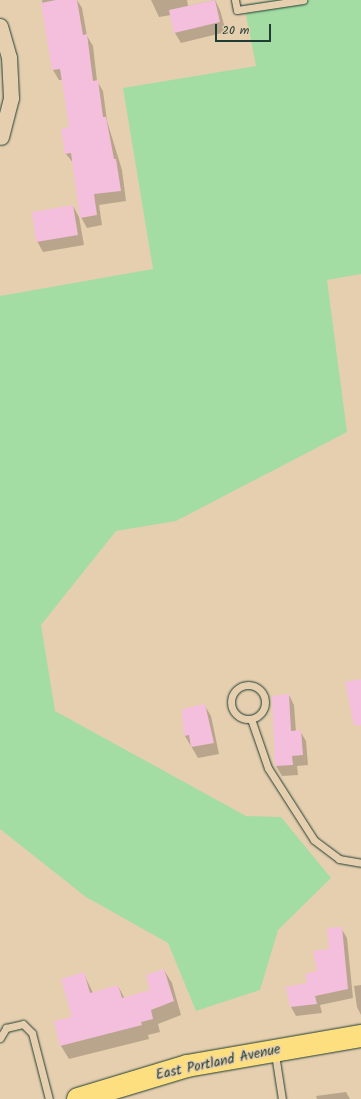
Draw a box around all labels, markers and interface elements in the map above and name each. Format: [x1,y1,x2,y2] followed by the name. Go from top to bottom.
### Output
[217,16,273,42] scale bar
[222,21,249,40] text: 20 m
[154,1041,282,1083] street label: East Portland Avenue

